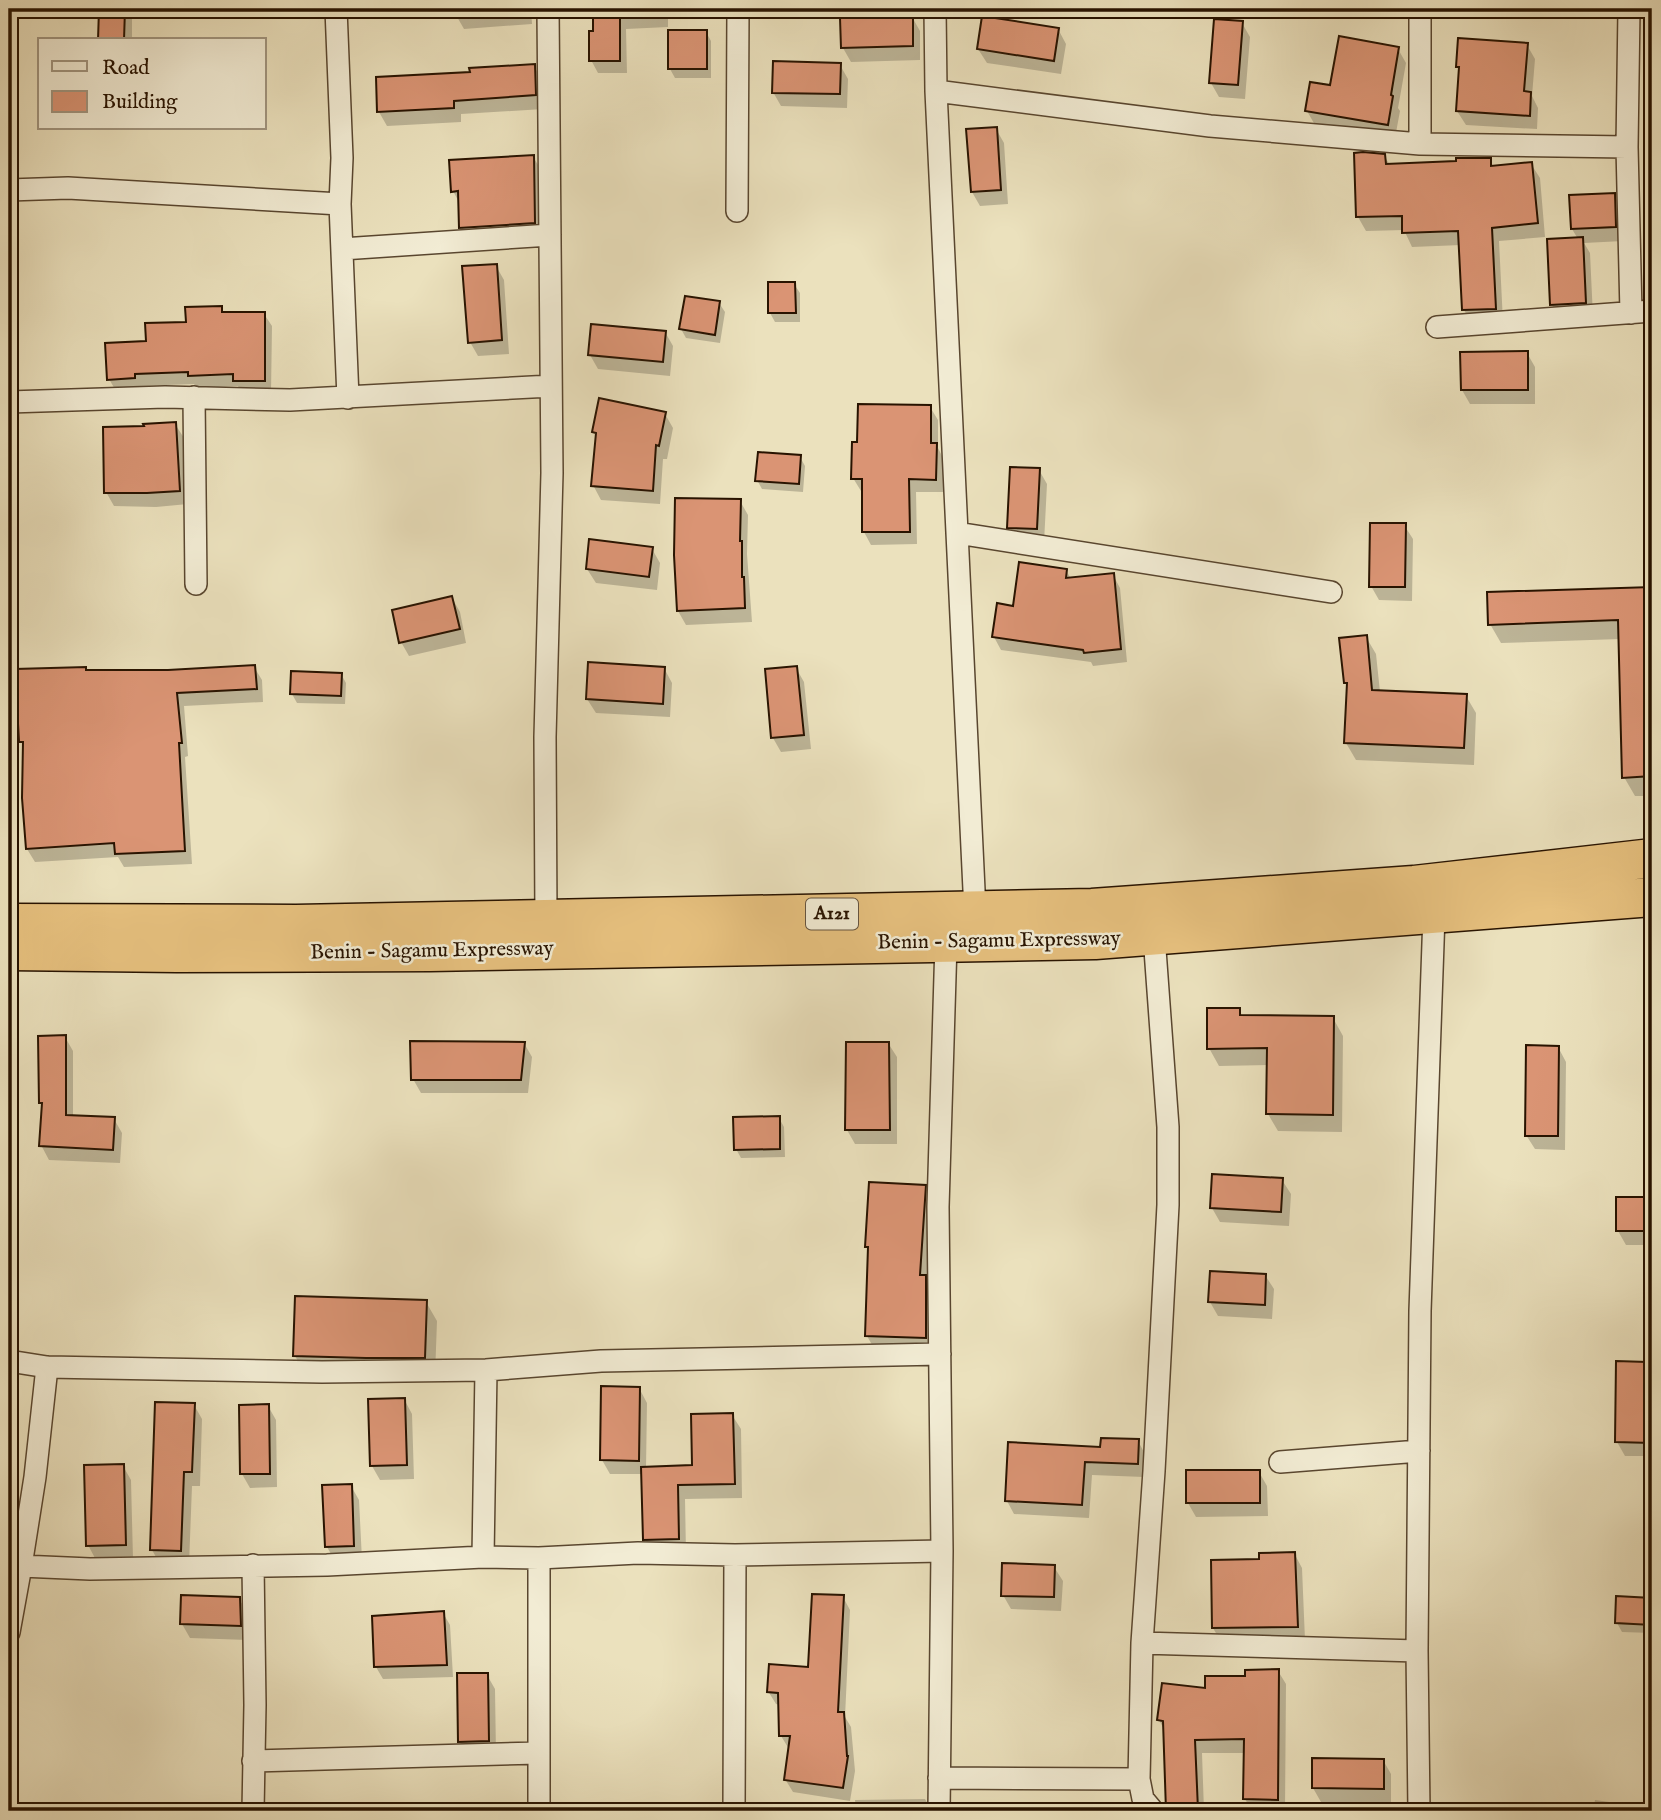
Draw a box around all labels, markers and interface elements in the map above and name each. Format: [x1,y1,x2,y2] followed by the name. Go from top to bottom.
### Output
[38,38,266,130] legend
[102,55,150,82] text: Road
[102,89,178,116] text: Building
[806,898,858,930] road number: A121
[877,925,1122,957] street label: Benin - Sagamu Expressway
[310,935,555,967] street label: Benin - Sagamu Expressway

